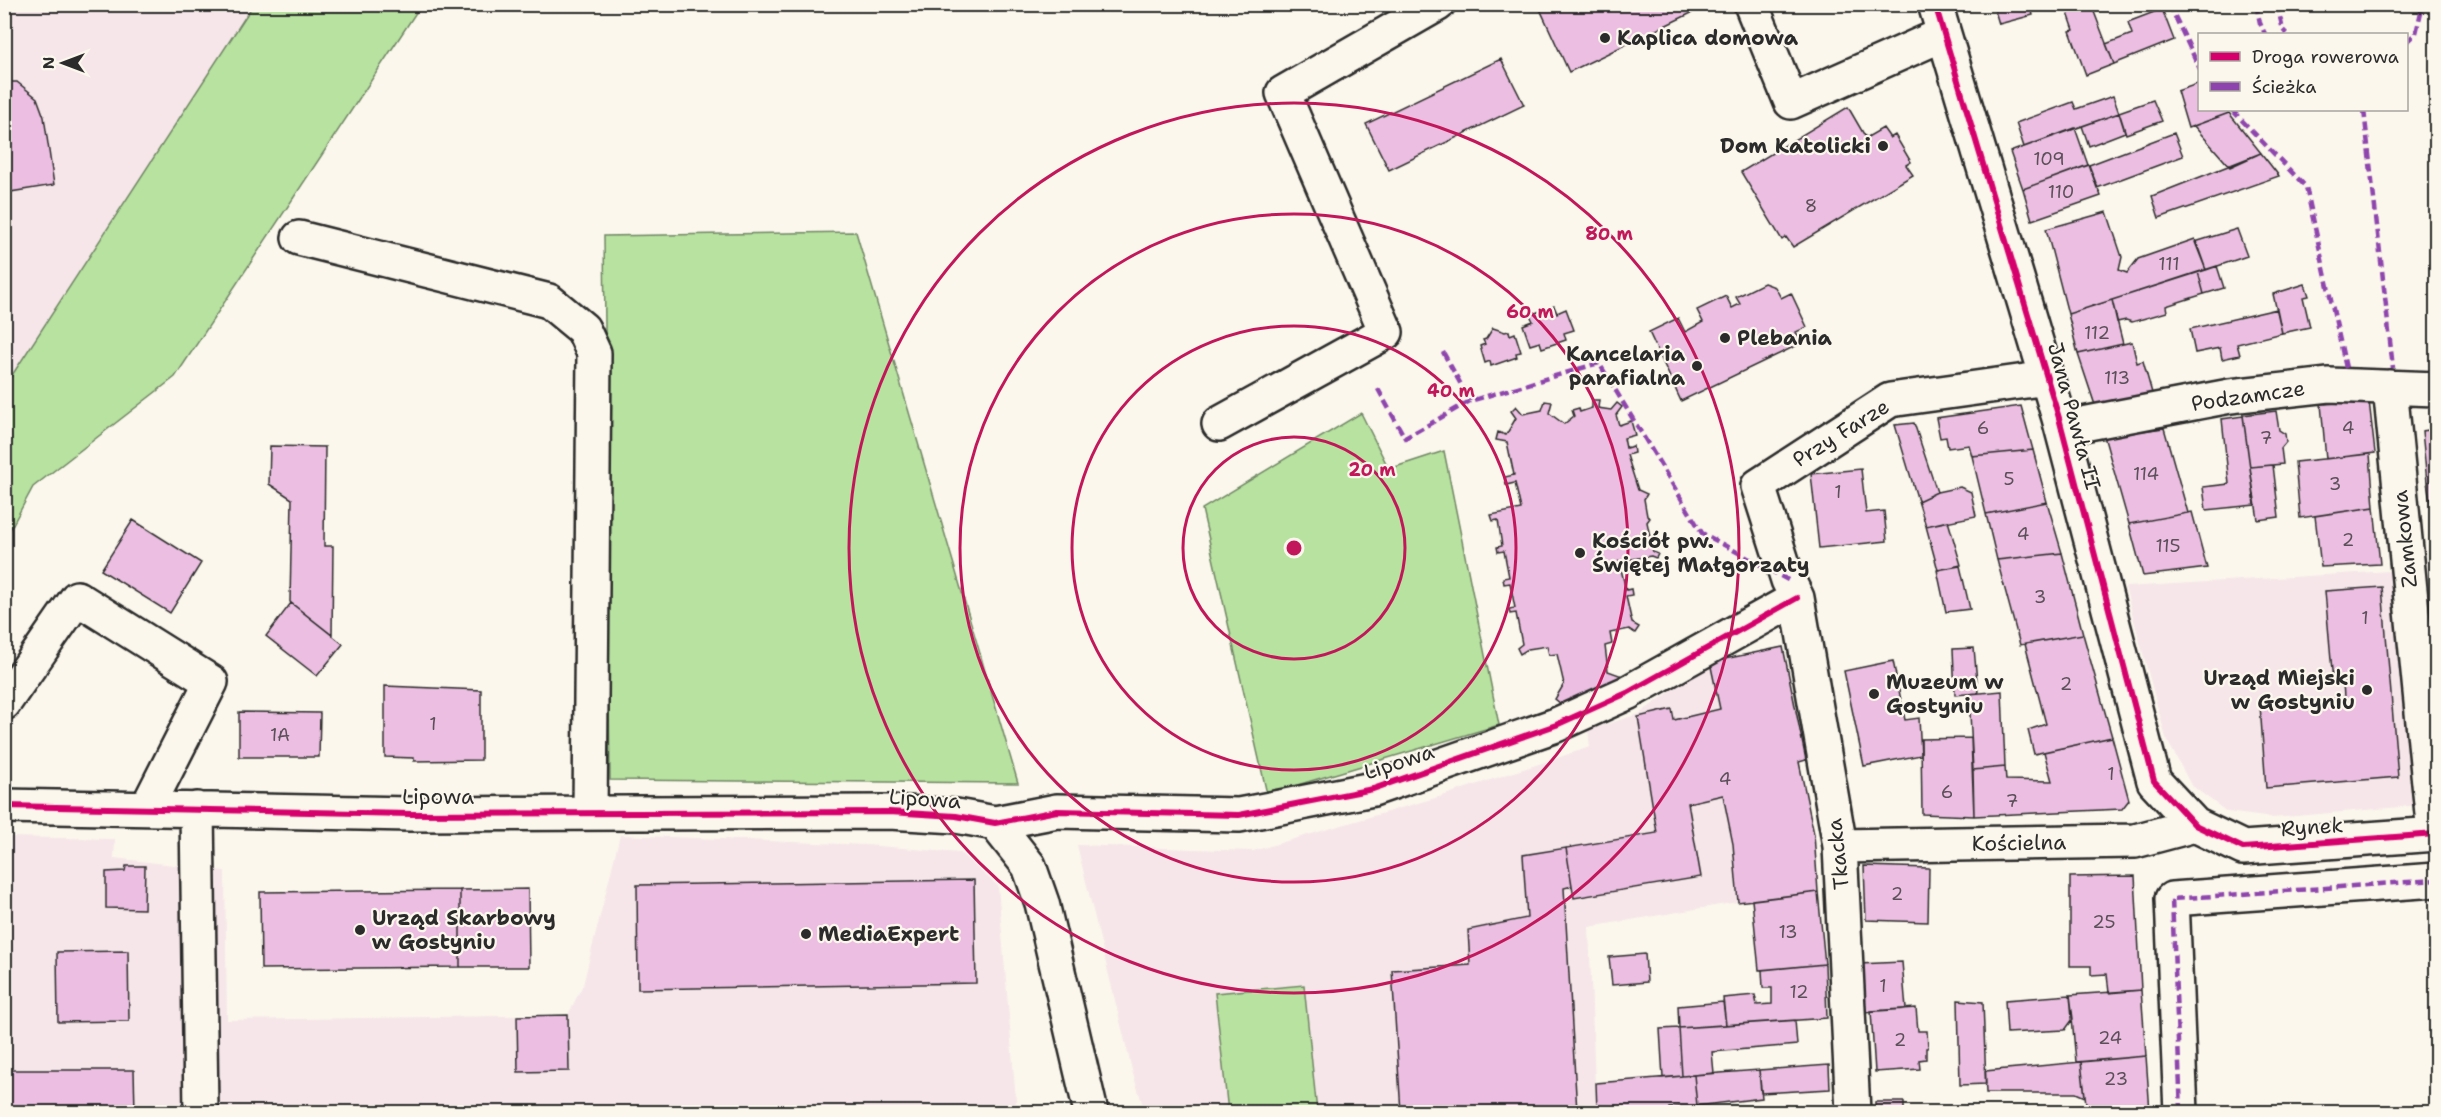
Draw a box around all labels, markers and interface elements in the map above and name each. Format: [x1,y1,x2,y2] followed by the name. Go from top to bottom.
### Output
[1617,24,1799,52] place label: Kaplica domowa
[1598,31,1612,45] marker: Kaplica domowa
[33,33,93,93] north arrow
[2198,33,2408,111] legend
[2252,45,2399,69] text: Droga rowerowa
[38,57,59,69] text: N
[2252,75,2316,99] text: Ścieżka
[1720,132,1871,160] place label: Dom Katolicki
[1876,139,1890,153] marker: Dom Katolicki
[2033,147,2065,171] house number: 109
[2048,180,2074,204] house number: 110
[1805,194,1817,218] house number: 8
[1585,222,1633,246] text: 80 m
[2158,252,2180,276] house number: 111
[1506,300,1554,324] text: 60 m
[2084,321,2110,345] house number: 112
[1737,324,1833,352] place label: Plebania
[1718,331,1732,345] marker: Plebania
[2041,339,2107,493] street label: Jana Pawła II
[1566,340,1686,392] place label: Kancelaria parafialna
[1690,359,1704,373] marker: Kancelaria parafialna
[2104,366,2130,390] house number: 113
[2189,374,2307,418] street label: Podzamcze
[1427,379,1475,403] text: 40 m
[1787,392,1895,474] street label: Przy Farze
[1977,416,1989,440] house number: 6
[2342,416,2354,440] house number: 4
[2260,426,2272,450] house number: 7
[1348,458,1396,482] text: 20 m
[2133,462,2159,486] house number: 114
[2003,467,2015,491] house number: 5
[2329,472,2341,496] house number: 3
[1834,480,1842,504] house number: 1
[2386,489,2424,589] street label: Zamkowa
[2017,522,2029,546] house number: 4
[1592,527,1810,579] place label: Kościół pw. Świętej Małgorzaty
[2342,528,2354,552] house number: 2
[2155,534,2181,558] house number: 115
[1284,538,1304,558] centre of rings
[1573,546,1587,560] marker: Kościół pw. Świętej Małgorzaty
[2034,585,2046,609] house number: 3
[2361,606,2369,630] house number: 1
[2203,664,2355,716] place label: Urząd Miejski w Gostyniu
[1886,668,2004,720] place label: Muzeum w Gostyniu
[2060,672,2072,696] house number: 2
[2360,683,2374,697] marker: Urząd Miejski w Gostyniu
[1867,687,1881,701] marker: Muzeum w Gostyniu
[429,712,437,736] house number: 1
[270,723,290,747] house number: 1A
[1360,738,1438,786] street label: Lipowa
[2107,762,2115,786] house number: 1
[1719,767,1731,791] house number: 4
[1941,780,1953,804] house number: 6
[402,783,474,811] street label: Lipowa
[888,783,962,815] street label: Lipowa
[2006,789,2018,813] house number: 7
[2280,811,2344,843] street label: Rynek
[1820,817,1856,891] street label: Tkacka
[1971,828,2067,858] street label: Kościelna
[1891,882,1903,906] house number: 2
[372,904,556,956] place label: Urząd Skarbowy w Gostyniu
[2092,910,2116,934] house number: 25
[818,920,959,948] place label: MediaExpert
[1778,920,1798,944] house number: 13
[353,923,367,937] marker: Urząd Skarbowy w Gostyniu
[799,927,813,941] marker: MediaExpert
[1879,974,1887,998] house number: 1
[1789,980,1809,1004] house number: 12
[2098,1026,2122,1050] house number: 24
[1894,1028,1906,1052] house number: 2
[2104,1067,2128,1091] house number: 23

